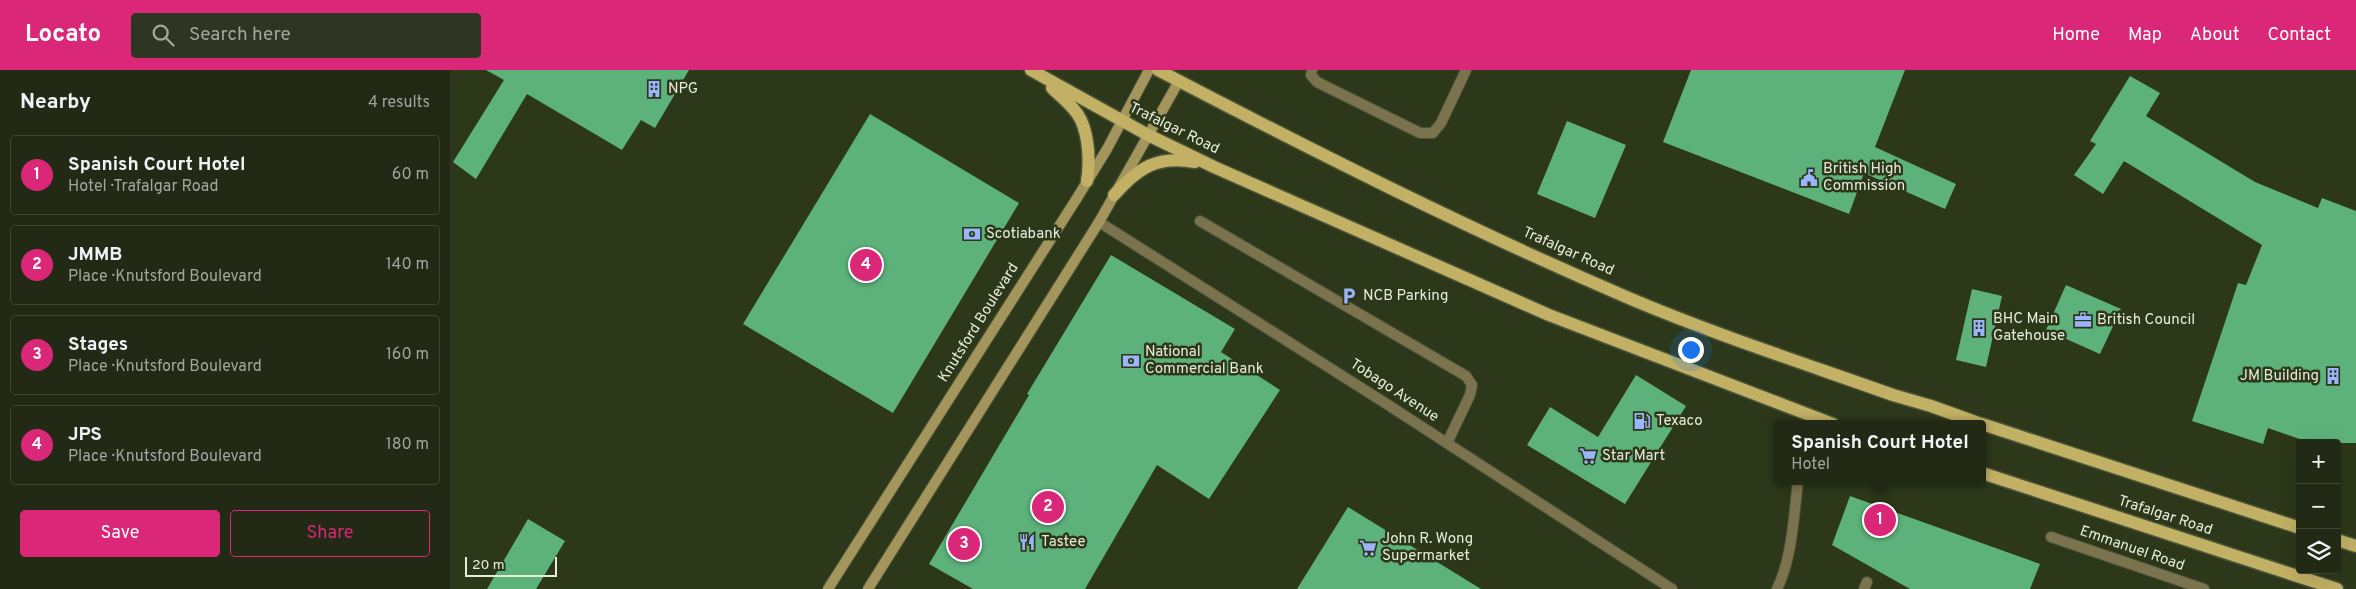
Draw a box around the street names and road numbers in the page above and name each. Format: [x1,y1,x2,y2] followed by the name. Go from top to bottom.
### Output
[1126,99,1222,159] street label: Trafalgar Road
[1519,223,1617,281] street label: Trafalgar Road
[935,260,1023,386] street label: Knutsford Boulevard
[1346,355,1442,427] street label: Tobago Avenue
[2115,492,2215,540] street label: Trafalgar Road
[2077,522,2187,576] street label: Emmanuel Road

